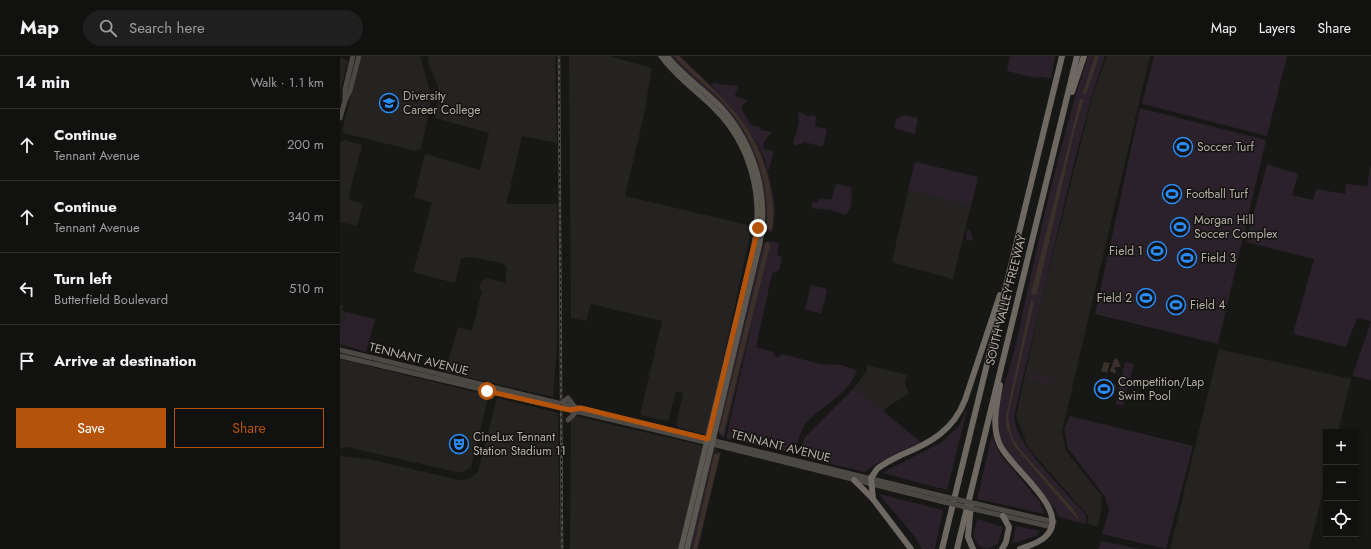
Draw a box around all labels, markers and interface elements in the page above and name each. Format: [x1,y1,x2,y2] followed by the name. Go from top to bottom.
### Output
[83,10,363,46] search box
[20,14,59,41] text: Map
[97,17,119,39] icon: search
[129,17,205,39] text: Search here
[1211,18,1237,38] text: Map
[1259,18,1295,38] text: Layers
[1317,18,1351,38] text: Share
[16,70,70,94] text: 14 min
[250,73,324,92] text: Walk · 1.1 km
[403,87,481,119] place label: Diversity Career College
[378,92,400,114] school or university icon: Diversity Career College
[54,124,117,146] text: Continue
[16,134,38,156] icon: ahead
[287,135,324,154] text: 200 m
[1172,136,1194,158] sports icon: Soccer Turf
[1197,138,1255,156] place label: Soccer Turf
[54,146,140,165] text: Tennant Avenue
[1161,183,1183,205] sports icon: Football Turf
[1186,185,1248,203] place label: Football Turf
[54,196,117,218] text: Continue
[16,206,38,228] icon: ahead
[287,207,324,226] text: 340 m
[1194,211,1278,243] place label: Morgan Hill Soccer Complex
[1169,216,1191,238] sports icon: Morgan Hill Soccer Complex
[54,218,140,237] text: Tennant Avenue
[749,219,767,237] route end
[981,233,1031,367] street label: SOUTH VALLEY FREEWAY
[1146,240,1168,262] sports icon: Field 1
[1109,242,1143,260] place label: Field 1
[1176,247,1198,269] sports icon: Field 3
[1201,249,1237,267] place label: Field 3
[54,268,112,290] text: Turn left
[16,278,38,300] icon: left
[289,279,324,298] text: 510 m
[1135,287,1157,309] sports icon: Field 2
[1097,289,1132,307] place label: Field 2
[54,290,168,309] text: Butterfield Boulevard
[1165,294,1187,316] sports icon: Field 4
[1190,296,1226,314] place label: Field 4
[367,338,471,380] street label: TENNANT AVENUE
[16,350,38,372] icon: arrive
[54,350,196,372] text: Arrive at destination
[1118,373,1204,405] place label: Competition/Lap Swim Pool
[1093,378,1115,400] sports icon: Competition/Lap Swim Pool
[478,382,496,400] route start
[16,408,166,448] button: Save
[174,408,324,448] button: Share
[729,425,833,467] street label: TENNANT AVENUE
[473,428,566,460] place label: CineLux Tennant Station Stadium 11
[1323,429,1359,537] map controls
[1323,429,1359,465] button: +
[448,433,470,455] theatre icon: CineLux Tennant Station Stadium 11
[1323,465,1359,501] button: −
[1323,501,1359,537] button: locate

